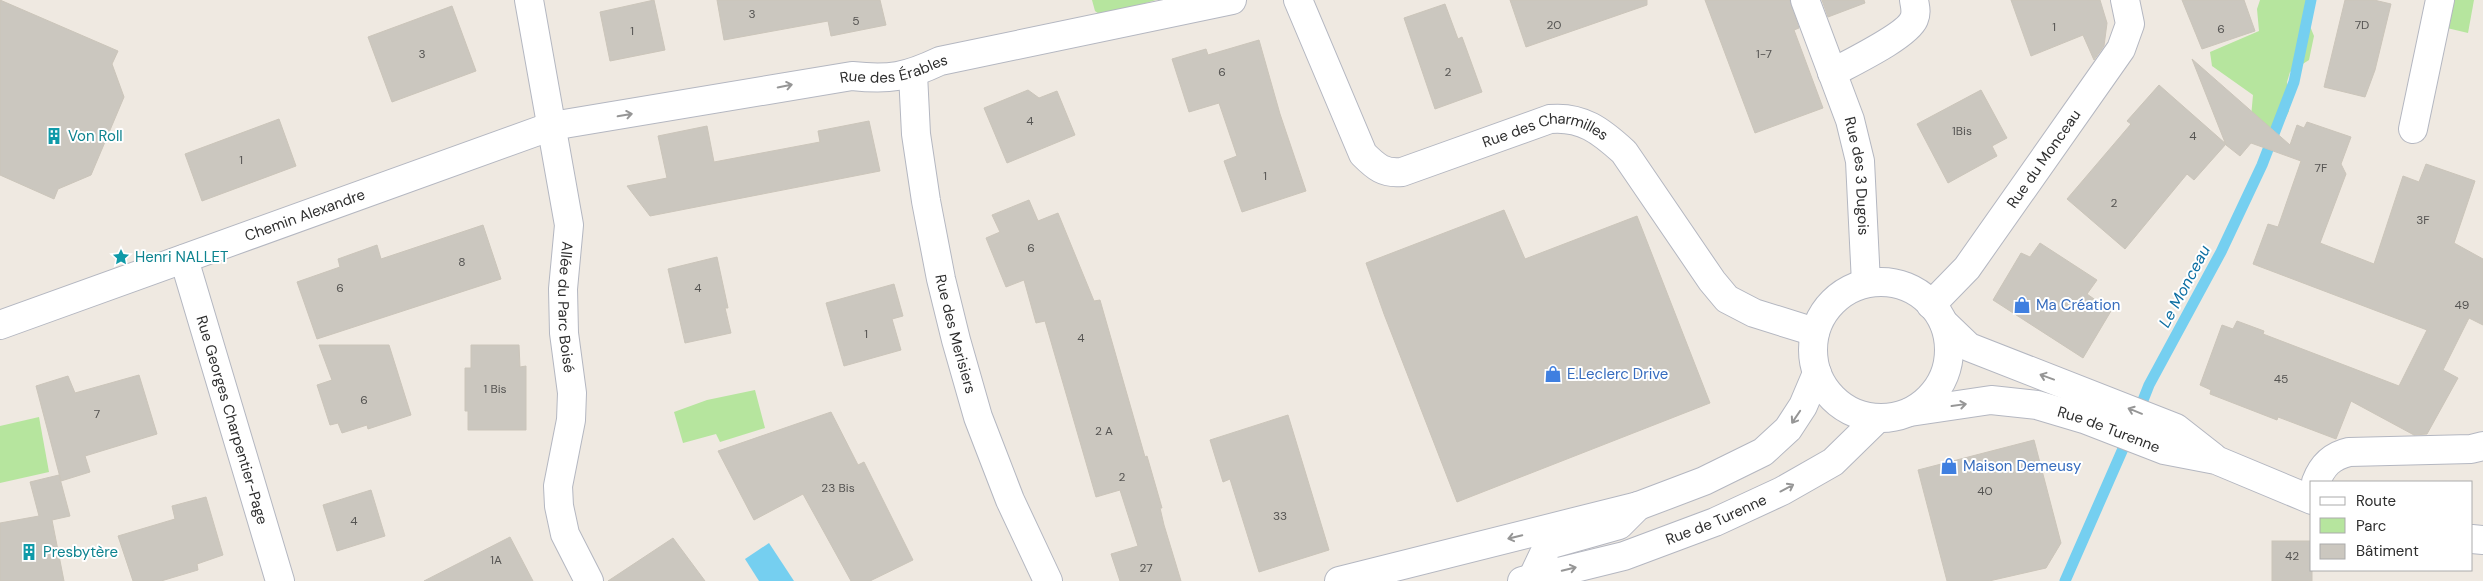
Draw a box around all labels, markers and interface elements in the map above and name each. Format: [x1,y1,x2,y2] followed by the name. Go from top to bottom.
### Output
[748,6,756,22] house number: 3
[852,13,860,29] house number: 5
[1546,17,1562,33] house number: 20
[2355,17,2369,33] house number: 7D
[2052,19,2056,35] house number: 1
[2217,21,2225,37] house number: 6
[630,23,634,39] house number: 1
[418,46,426,62] house number: 3
[1756,46,1772,62] house number: 1-7
[838,50,949,88] street label: Rue des Érables
[1218,64,1226,80] house number: 6
[1445,64,1452,80] house number: 2
[777,81,793,91] one-way arrow
[2002,106,2085,212] street label: Rue du Monceau
[617,109,633,119] one-way arrow
[1479,109,1612,153] street label: Rue des Charmilles
[1026,113,1034,129] house number: 4
[1840,115,1874,236] street label: Rue des 3 Dugois
[1952,123,1972,139] house number: 1Bis
[44,126,64,146] building icon: Von Roll
[68,126,123,146] place label: Von Roll
[2189,128,2197,144] house number: 4
[239,152,243,168] house number: 1
[2315,160,2328,176] house number: 7F
[1263,168,1267,184] house number: 1
[242,184,368,246] street label: Chemin Alexandre
[2111,195,2118,211] house number: 2
[2416,212,2430,228] house number: 3F
[1027,240,1035,256] house number: 6
[553,241,579,374] street label: Allée du Parc Boisé
[2154,241,2215,331] water label: Le Monceau
[111,247,131,267] place icon: Henri NALLET
[135,247,229,267] place label: Henri NALLET
[458,254,466,270] house number: 8
[930,273,981,396] street label: Rue des Merisiers
[336,280,344,296] house number: 6
[694,280,702,296] house number: 4
[2012,295,2032,315] shop icon: Ma Création
[2036,295,2120,315] place label: Ma Création
[2455,297,2469,313] house number: 49
[191,313,273,527] street label: Rue Georges Charpentier-Page
[864,326,868,342] house number: 1
[1077,330,1085,346] house number: 4
[1543,364,1563,384] shop icon: E.Leclerc Drive
[1567,364,1668,384] place label: E.Leclerc Drive
[2274,371,2288,387] house number: 45
[2040,372,2056,381] one-way arrow
[483,381,507,397] house number: 1 Bis
[360,392,368,408] house number: 6
[1950,400,1966,410] one-way arrow
[2055,402,2163,457] street label: Rue de Turenne
[2128,405,2143,415] one-way arrow
[94,406,100,422] house number: 7
[1791,410,1801,424] one-way arrow
[1095,423,1113,439] house number: 2 A
[1939,456,1959,476] shop icon: Maison Demeusy
[1963,456,2082,476] place label: Maison Demeusy
[1119,469,1126,485] house number: 2
[821,480,855,496] house number: 23 Bis
[2310,481,2473,571] legend
[1779,483,1794,493] one-way arrow
[1977,483,1993,499] house number: 40
[1663,490,1770,550] street label: Rue de Turenne
[2356,491,2396,511] text: Route
[1273,508,1287,524] house number: 33
[350,513,358,529] house number: 4
[2356,516,2386,536] text: Parc
[1507,533,1523,542] one-way arrow
[2356,541,2419,561] text: Bâtiment
[19,542,39,562] building icon: Presbytère
[43,542,118,562] place label: Presbytère
[2285,548,2299,564] house number: 42
[490,552,502,568] house number: 1A
[1139,560,1153,576] house number: 27
[1561,564,1577,573] one-way arrow

